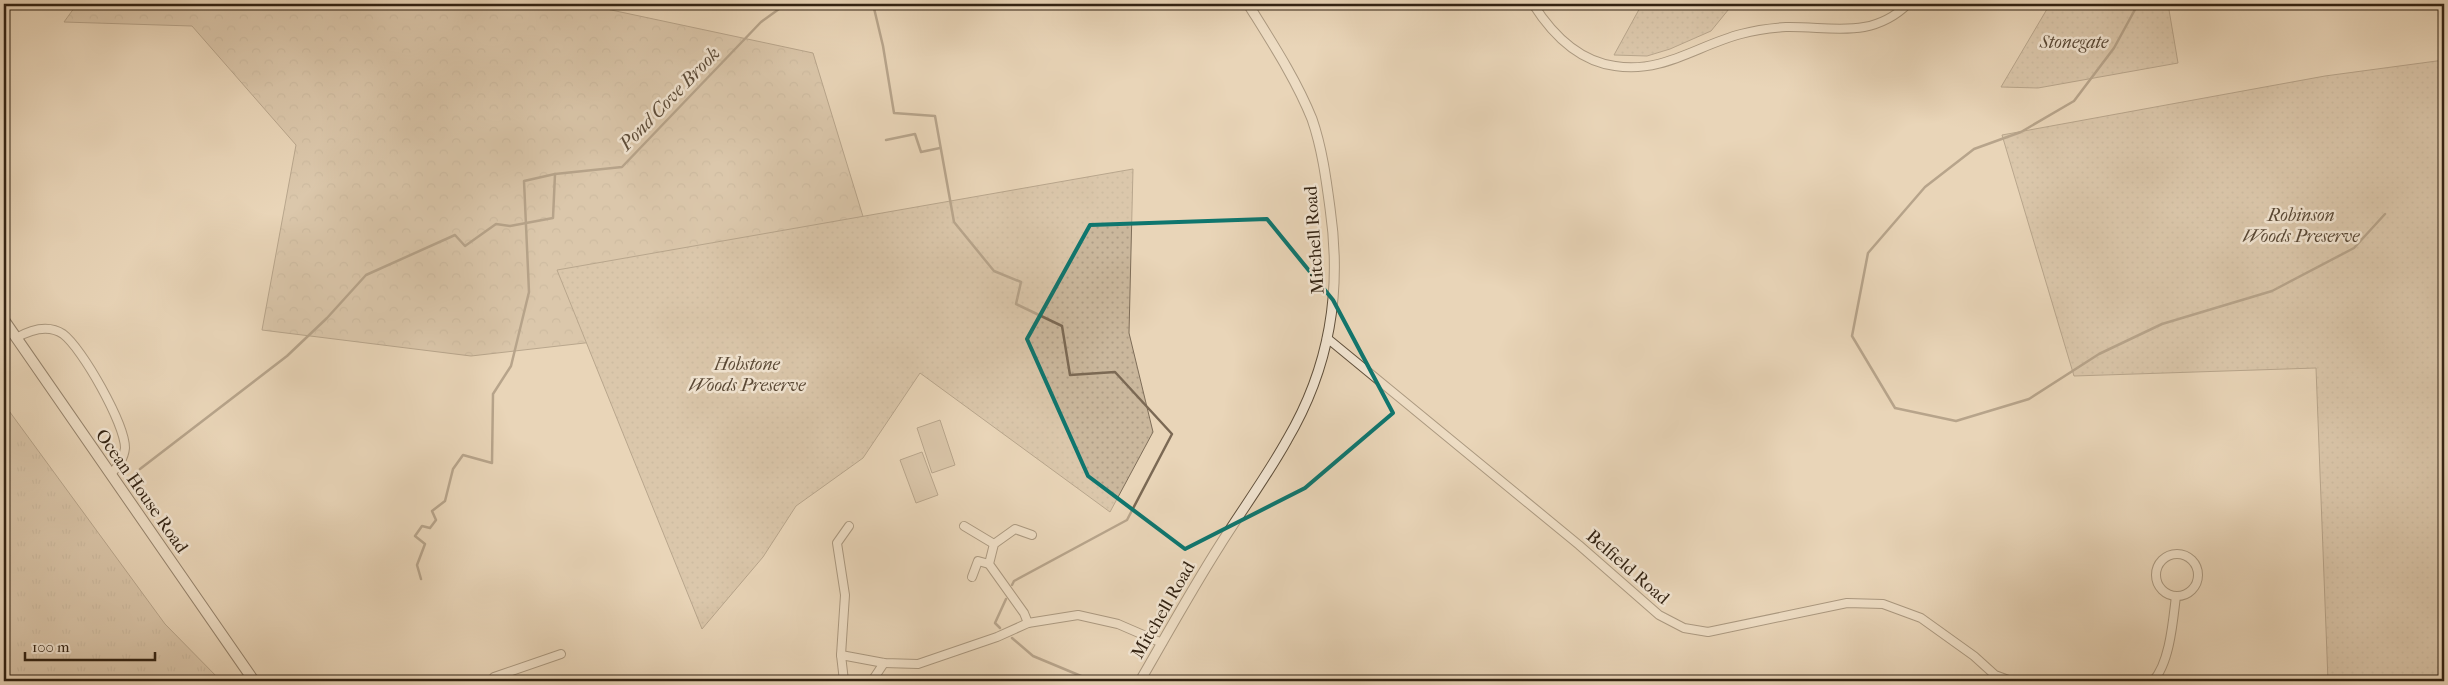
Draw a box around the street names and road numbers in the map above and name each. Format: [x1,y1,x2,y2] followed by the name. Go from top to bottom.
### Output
[1300,185,1329,295] street label: Mitchell Road
[91,425,192,557] street label: Ocean House Road
[1582,526,1674,609] street label: Belfield Road
[1127,558,1200,663] street label: Mitchell Road

